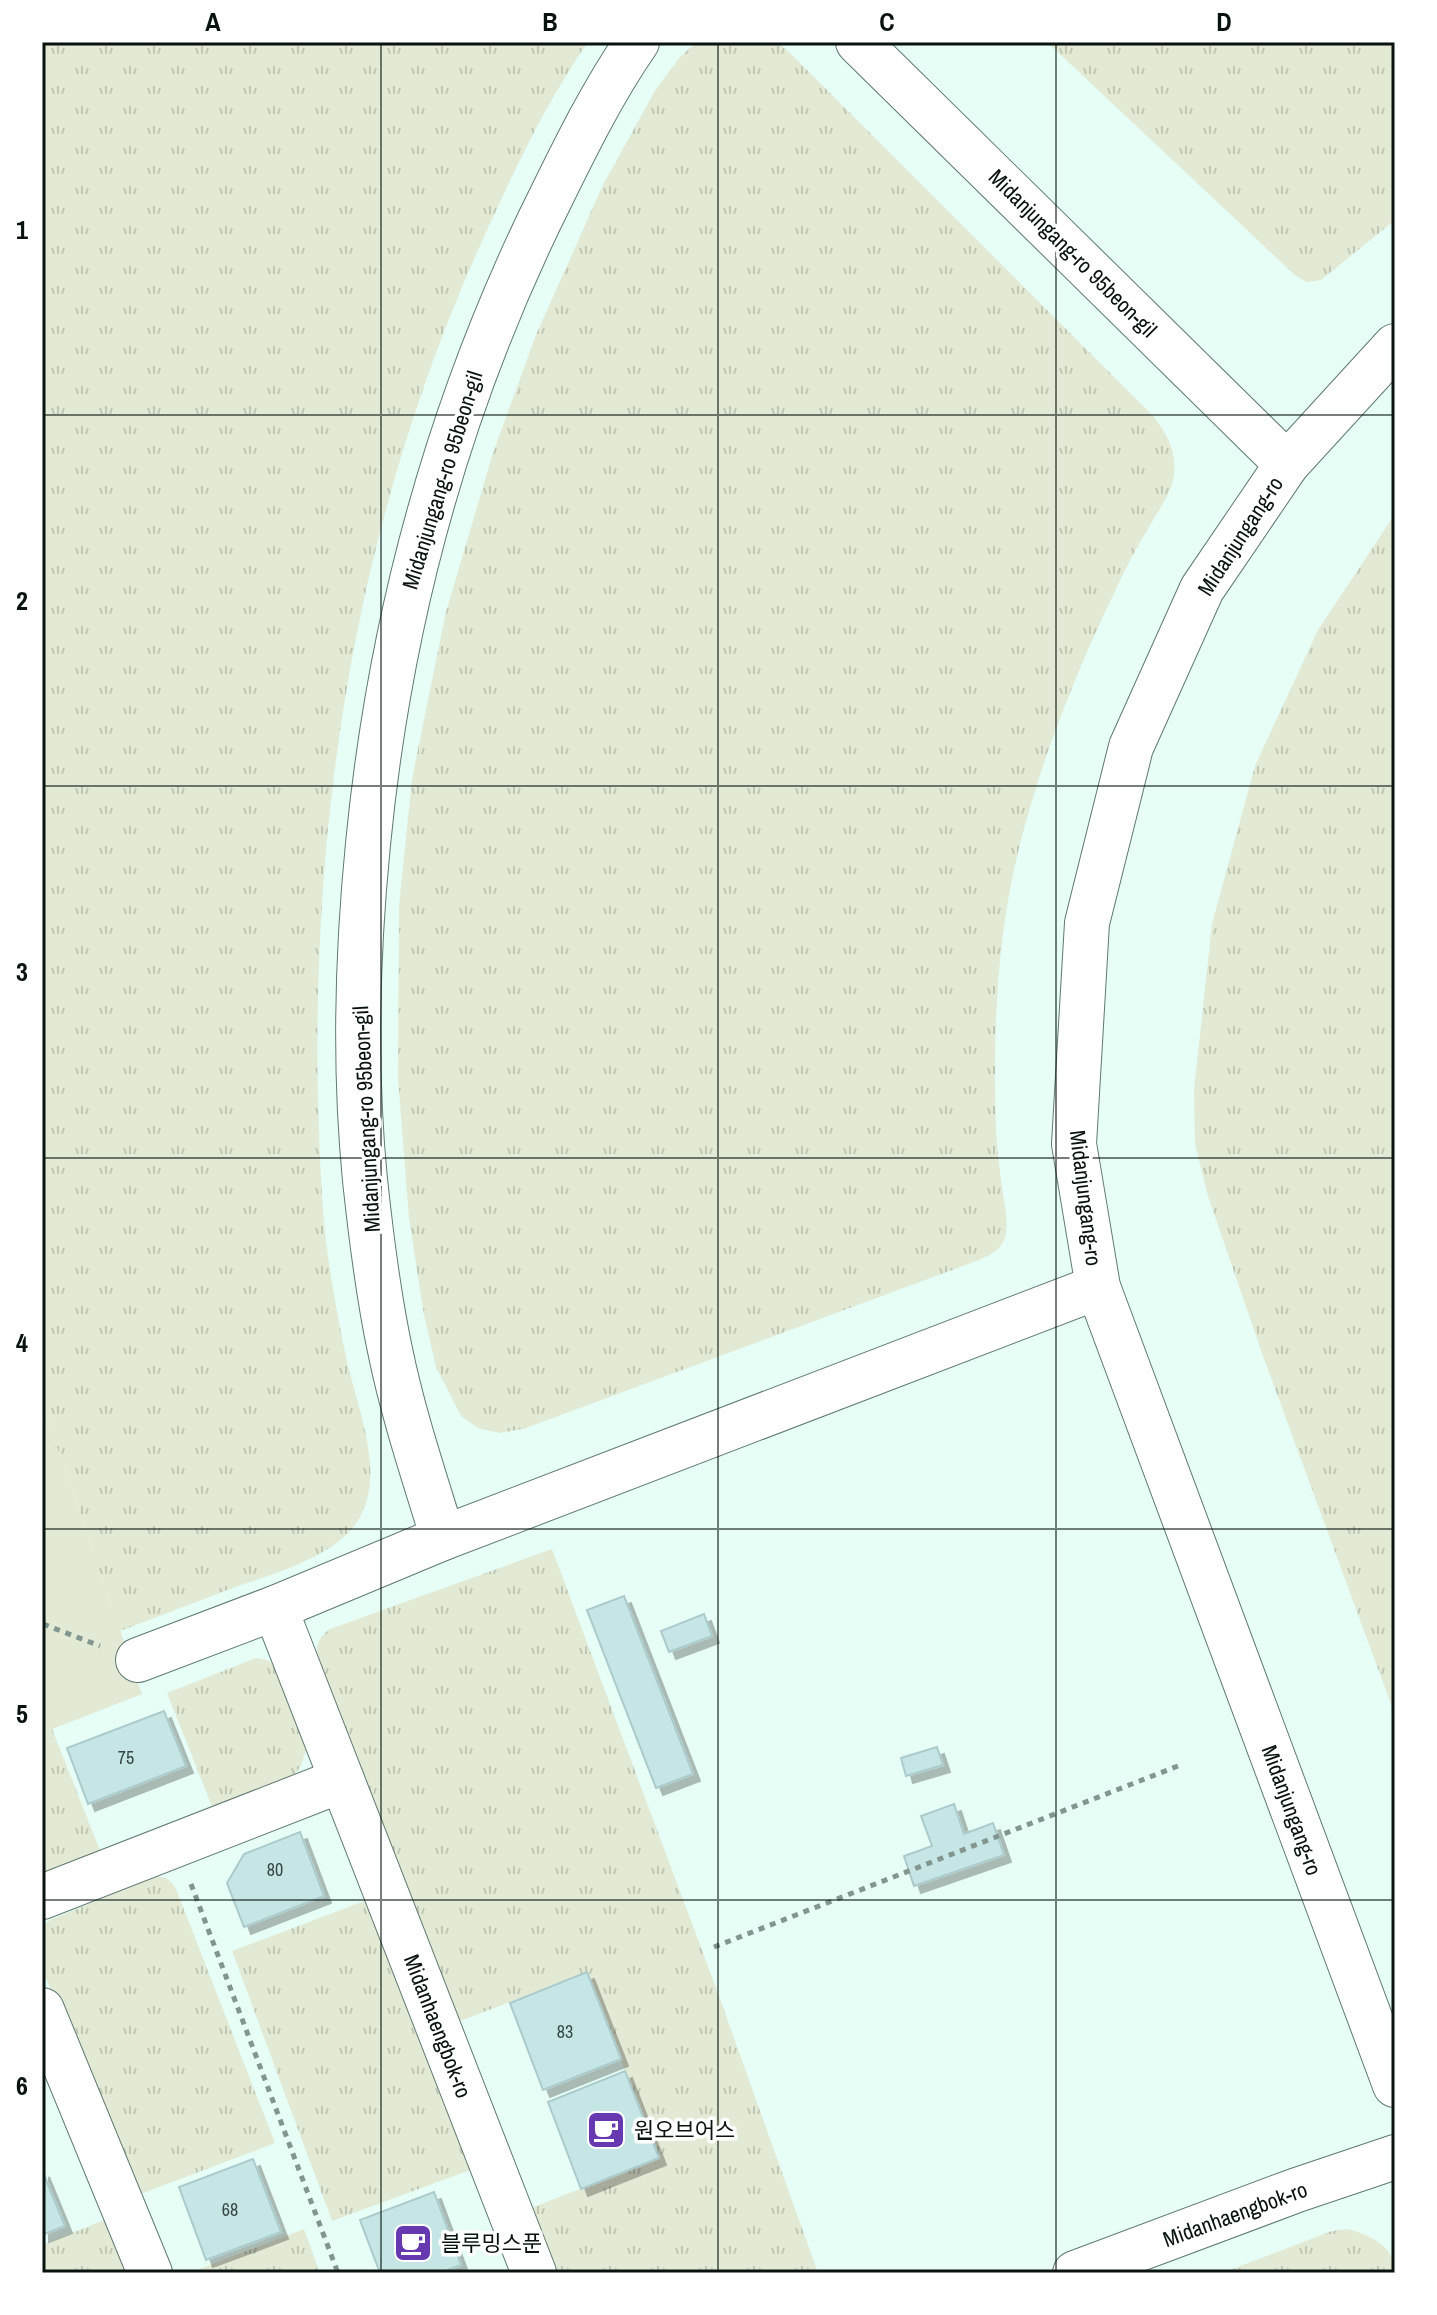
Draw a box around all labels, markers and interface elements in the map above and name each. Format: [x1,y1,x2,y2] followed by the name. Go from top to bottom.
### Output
[205,4,221,39] text: A
[542,4,558,39] text: B
[879,4,895,39] text: C
[1216,4,1232,39] text: D
[982,162,1164,344] street label: Midanjungang-ro 95beon-gil
[16,212,28,247] text: 1
[395,367,489,593] street label: Midanjungang-ro 95beon-gil
[1190,471,1290,601] street label: Midanjungang-ro
[16,583,28,618] text: 2
[16,954,28,989] text: 3
[345,1005,387,1233] street label: Midanjungang-ro 95beon-gil
[1063,1128,1109,1268] street label: Midanjungang-ro
[16,1325,28,1360] text: 4
[16,1696,28,1731] text: 5
[1255,1741,1329,1879] street label: Midanjungang-ro
[118,1745,134,1770] house number: 75
[267,1857,283,1882] house number: 80
[397,1950,479,2102] street label: Midanhaengbok-ro
[557,2019,573,2044] house number: 83
[16,2068,28,2103] text: 6
[585,2109,627,2151] cafe icon: 원오브어스
[634,2115,735,2145] place label: 원오브어스
[1159,2174,1311,2254] street label: Midanhaengbok-ro
[222,2197,238,2222] house number: 68
[392,2222,434,2264] cafe icon: 블루밍스푼
[441,2228,542,2258] place label: 블루밍스푼

